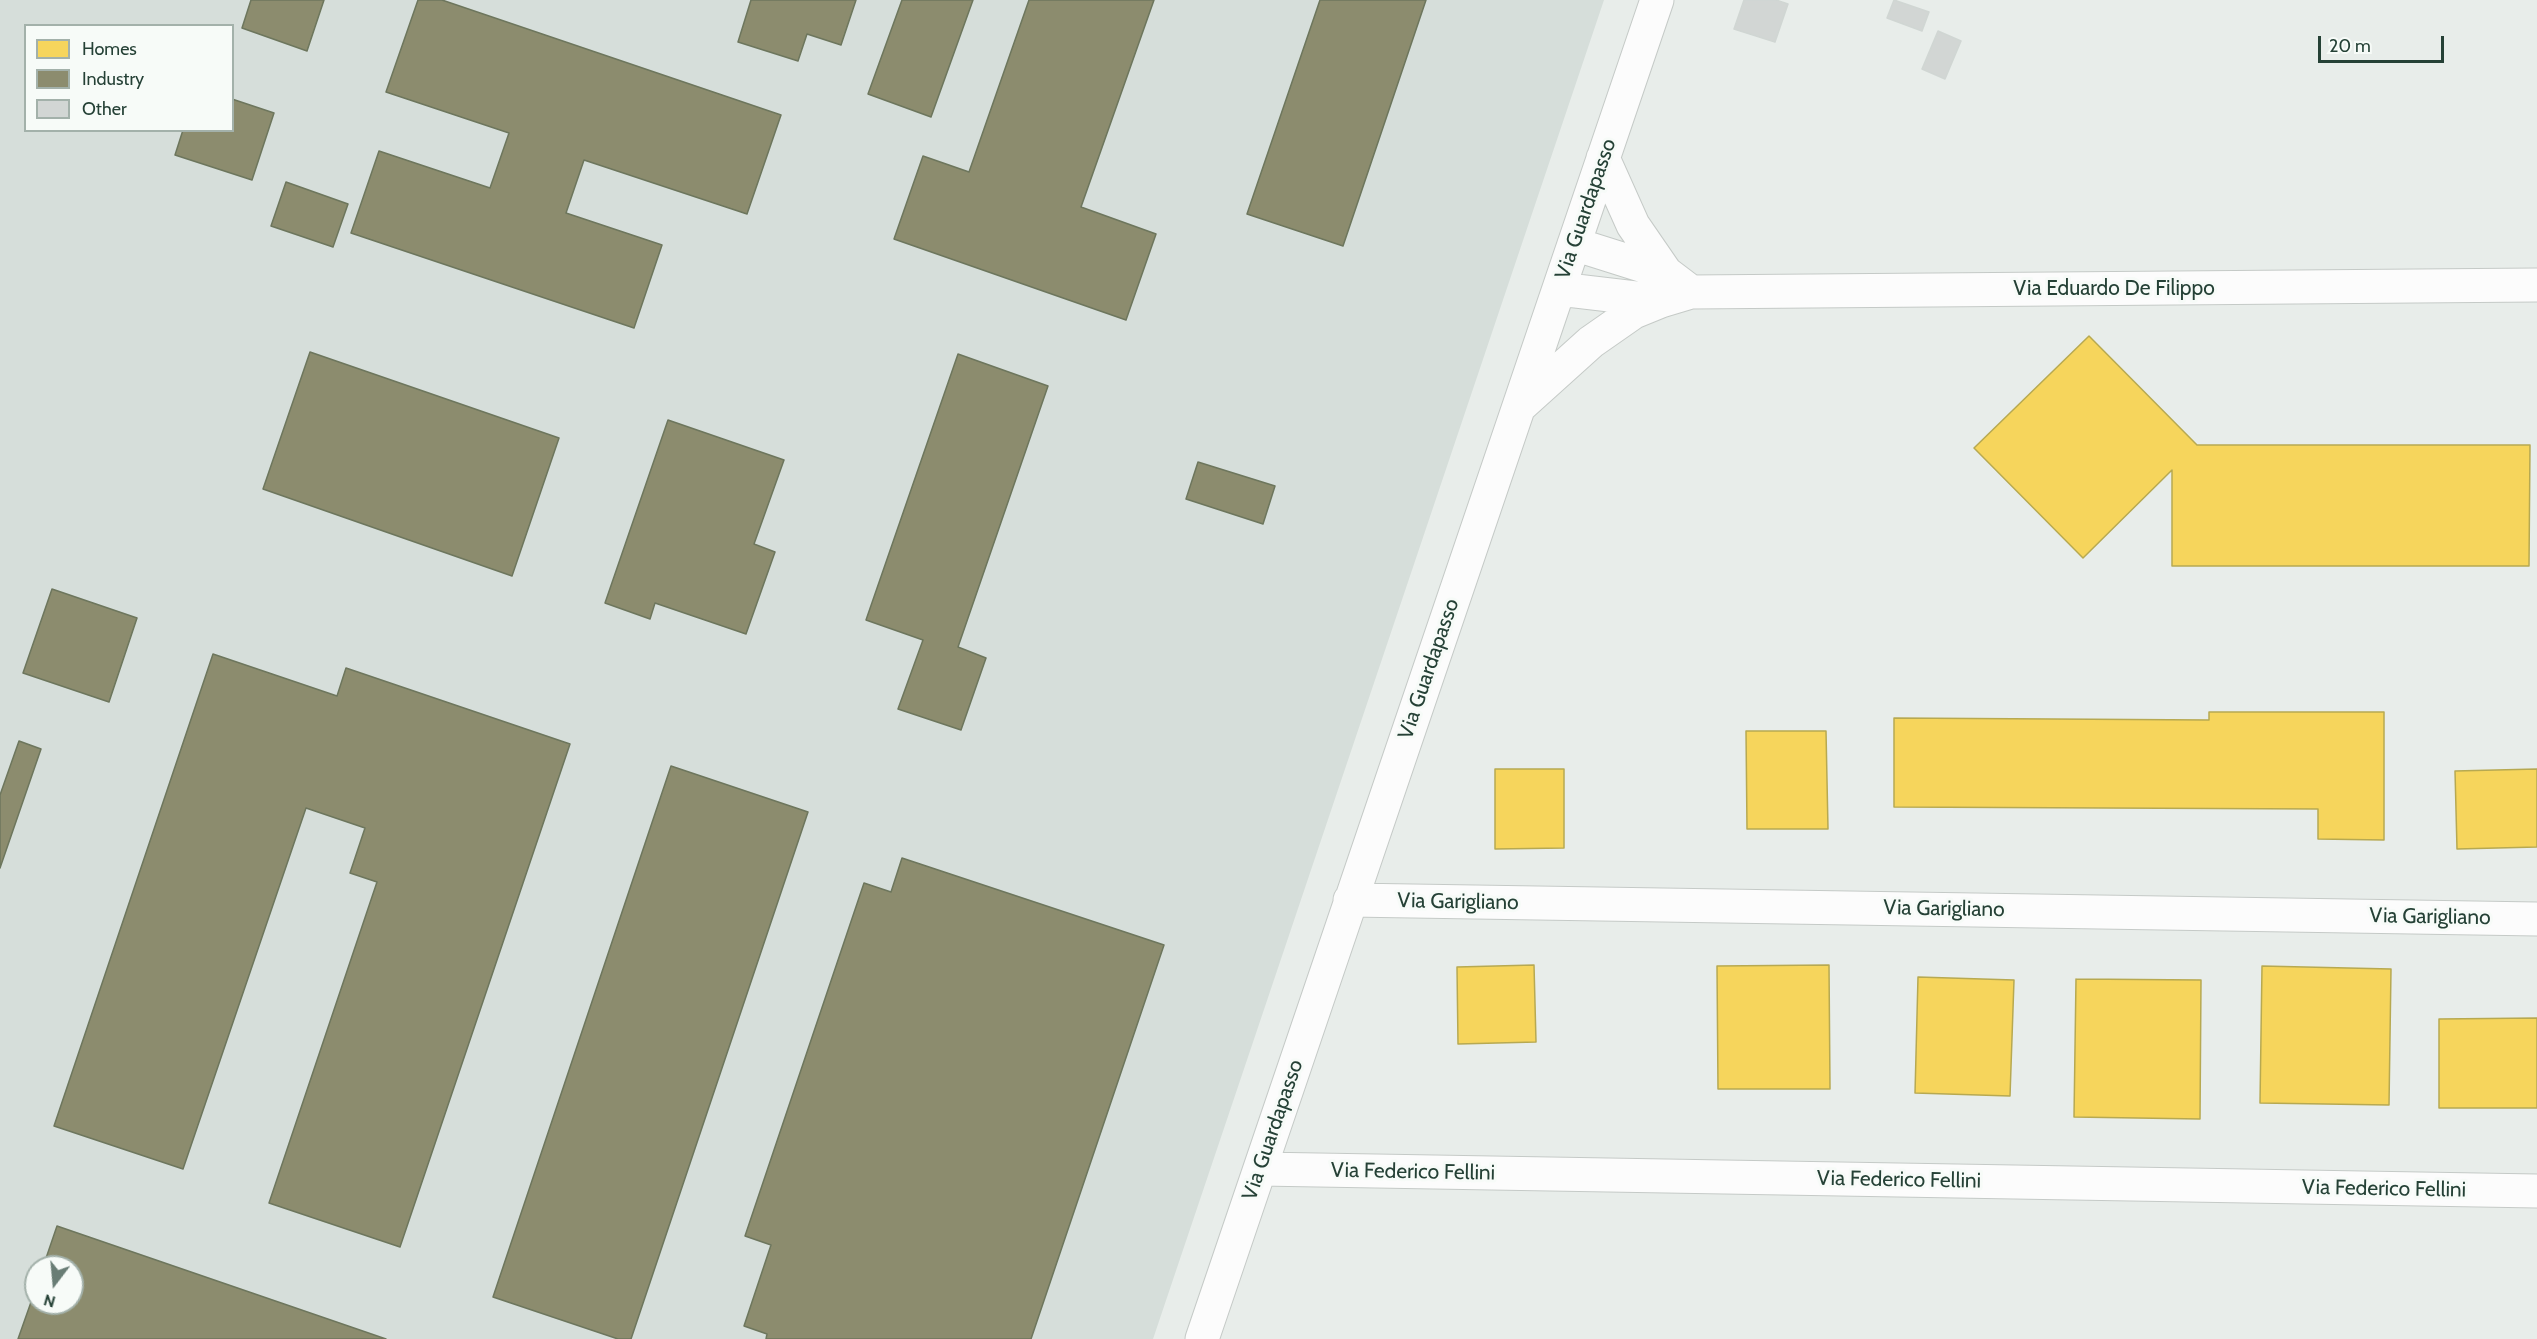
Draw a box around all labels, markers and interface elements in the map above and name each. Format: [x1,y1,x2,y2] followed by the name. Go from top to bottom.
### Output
[24,24,234,132] legend
[2321,24,2447,62] scale bar
[2329,35,2371,57] text: 20 m
[82,38,137,60] text: Homes
[82,68,144,90] text: Industry
[82,98,127,120] text: Other
[1550,135,1622,283] street label: Via Guardapasso
[2013,276,2215,302] street label: Via Eduardo De Filippo
[1393,595,1465,743] street label: Via Guardapasso
[1397,888,1519,916] street label: Via Garigliano
[1883,895,2005,923] street label: Via Garigliano
[2369,903,2491,931] street label: Via Garigliano
[1237,1056,1309,1204] street label: Via Guardapasso
[1331,1158,1495,1186] street label: Via Federico Fellini
[1817,1166,1981,1194] street label: Via Federico Fellini
[2302,1175,2466,1203] street label: Via Federico Fellini
[24,1255,84,1315] north arrow
[41,1290,58,1312] text: N

